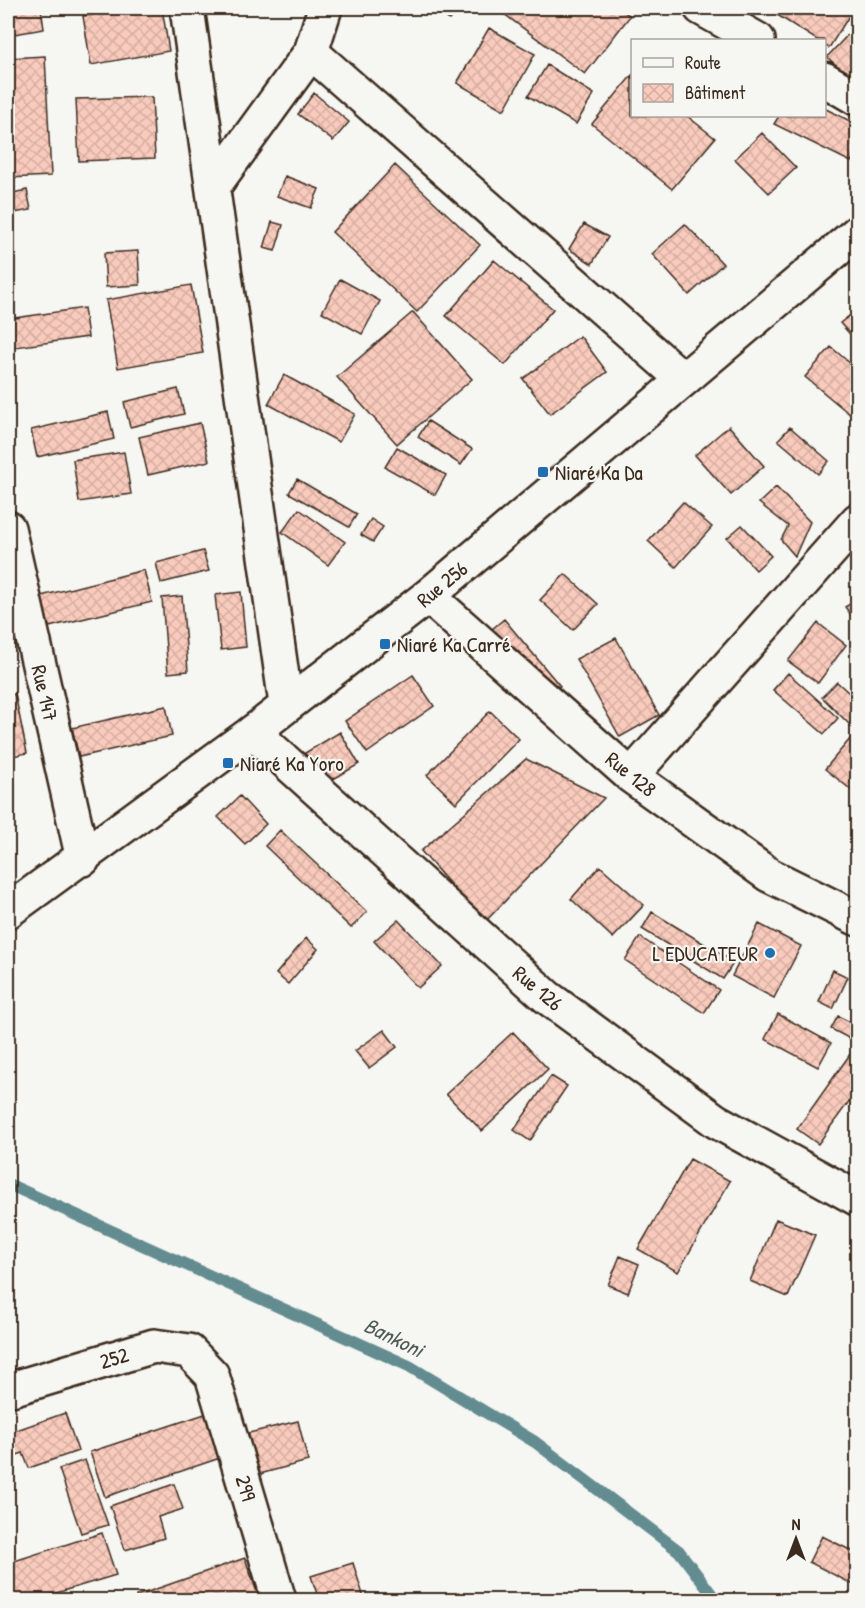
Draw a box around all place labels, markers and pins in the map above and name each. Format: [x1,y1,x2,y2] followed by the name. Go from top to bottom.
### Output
[555,458,643,487] place label: Niaré Ka Da
[536,465,550,479] marker: Niaré Ka Da
[397,630,511,659] place label: Niaré Ka Carré
[378,637,392,651] marker: Niaré Ka Carré
[240,749,344,778] place label: Niaré Ka Yoro
[221,756,235,770] marker: Niaré Ka Yoro
[653,939,758,968] place label: L EDUCATEUR
[763,946,777,960] marker: L EDUCATEUR

